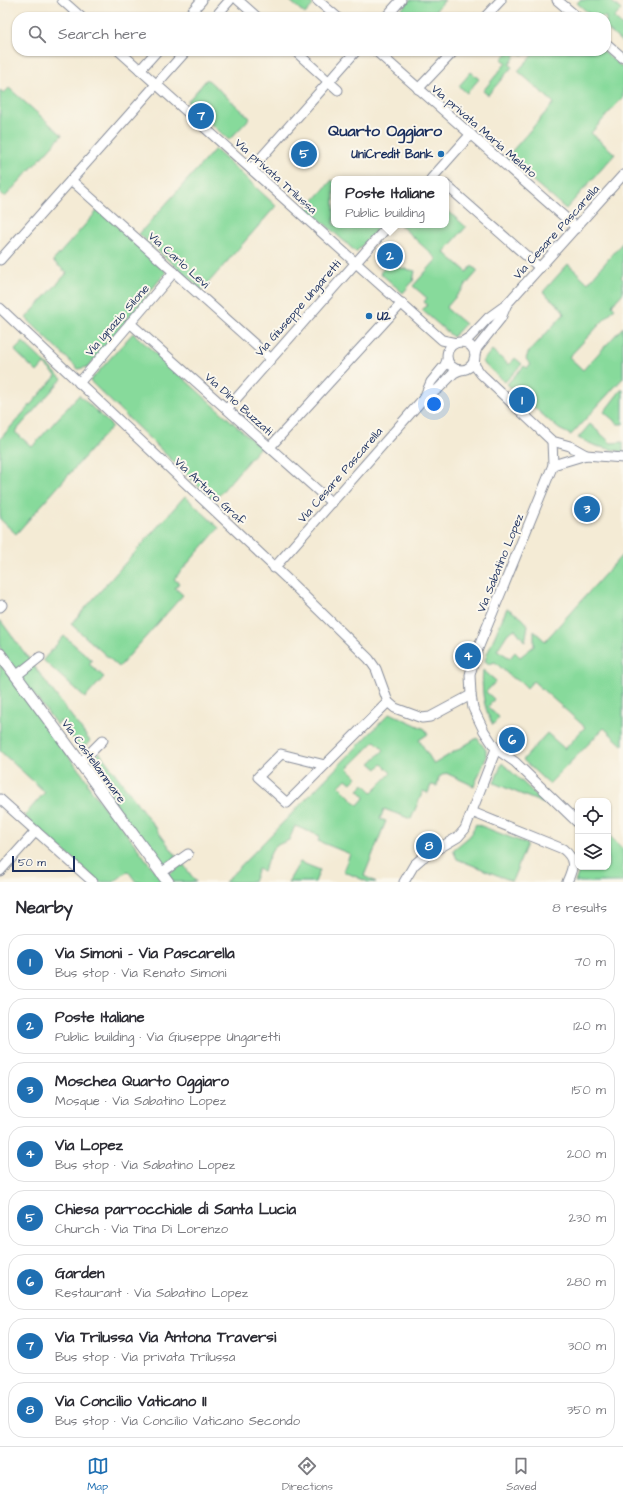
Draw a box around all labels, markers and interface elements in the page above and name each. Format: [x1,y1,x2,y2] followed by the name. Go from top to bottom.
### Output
[12,12,611,56] search box
[26,23,48,45] icon: search
[58,24,147,45] text: Search here
[427,81,540,182] street label: Via privata Maria Melato
[188,101,214,131] pin: 7
[328,120,443,144] district label: Quarto Oggiaro
[231,135,321,218] street label: Via privata Trilussa
[291,139,317,169] pin: 5
[350,146,434,163] place label: UniCredit Bank
[436,149,446,159] marker: UniCredit Bank
[331,176,449,228] popup
[509,181,603,283] street label: Via Cesare Pascarella
[345,183,435,204] text: Poste Italiane
[345,204,425,222] text: Public building
[144,228,213,293] street label: Via Carlo Levi
[377,241,403,271] pin: 2
[252,256,346,361] street label: Via Giuseppe Ungaretti
[81,280,155,361] street label: Via Ignazio Silone
[376,308,391,325] place label: U2
[364,311,374,321] marker: U2
[201,369,277,440] street label: Via Dino Buzzati
[509,385,535,415] pin: 1
[424,394,444,414] your location
[294,424,387,527] street label: Via Cesare Pascarella
[170,454,250,529] street label: Via Arturo Graf
[574,494,600,524] pin: 3
[473,511,528,615] street label: Via Sabatino Lopez
[455,641,481,671] pin: 4
[57,716,130,807] street label: Via Castellammare
[499,725,525,755] pin: 6
[575,798,611,870] map controls
[575,798,611,834] button: locate
[416,831,442,861] pin: 8
[575,834,611,870] button: layers
[12,854,75,873] scale bar
[18,855,46,870] text: 50 m
[16,896,73,920] text: Nearby
[552,899,607,917] text: 8 results
[55,943,235,964] text: Via Simoni - Via Pascarella
[29,953,31,971] text: 1
[574,953,606,971] text: 70 m
[55,964,227,982] text: Bus stop · Via Renato Simoni
[55,1007,145,1028] text: Poste Italiane
[26,1017,34,1035] text: 2
[573,1017,606,1035] text: 120 m
[55,1028,280,1046] text: Public building · Via Giuseppe Ungaretti
[55,1071,229,1092] text: Moschea Quarto Oggiaro
[27,1081,33,1099] text: 3
[572,1081,606,1099] text: 150 m
[55,1092,226,1110] text: Mosque · Via Sabatino Lopez
[55,1135,123,1156] text: Via Lopez
[26,1145,34,1163] text: 4
[567,1145,606,1163] text: 200 m
[55,1156,235,1174] text: Bus stop · Via Sabatino Lopez
[55,1199,296,1220] text: Chiesa parrocchiale di Santa Lucia
[25,1209,35,1227] text: 5
[568,1209,606,1227] text: 230 m
[55,1220,228,1238] text: Church · Via Tina Di Lorenzo
[55,1263,105,1284] text: Garden
[26,1273,34,1291] text: 6
[567,1273,606,1291] text: 280 m
[55,1284,248,1302] text: Restaurant · Via Sabatino Lopez
[55,1327,276,1348] text: Via Trilussa Via Antona Traversi
[26,1337,34,1355] text: 7
[568,1337,606,1355] text: 300 m
[55,1348,235,1366] text: Bus stop · Via privata Trilussa
[55,1391,207,1412] text: Via Concilio Vaticano II
[26,1401,34,1419] text: 8
[567,1401,606,1419] text: 350 m
[55,1412,300,1430] text: Bus stop · Via Concilio Vaticano Secondo
[87,1455,109,1494] tab: Map
[282,1455,333,1494] tab: Directions
[506,1455,536,1494] tab: Saved

